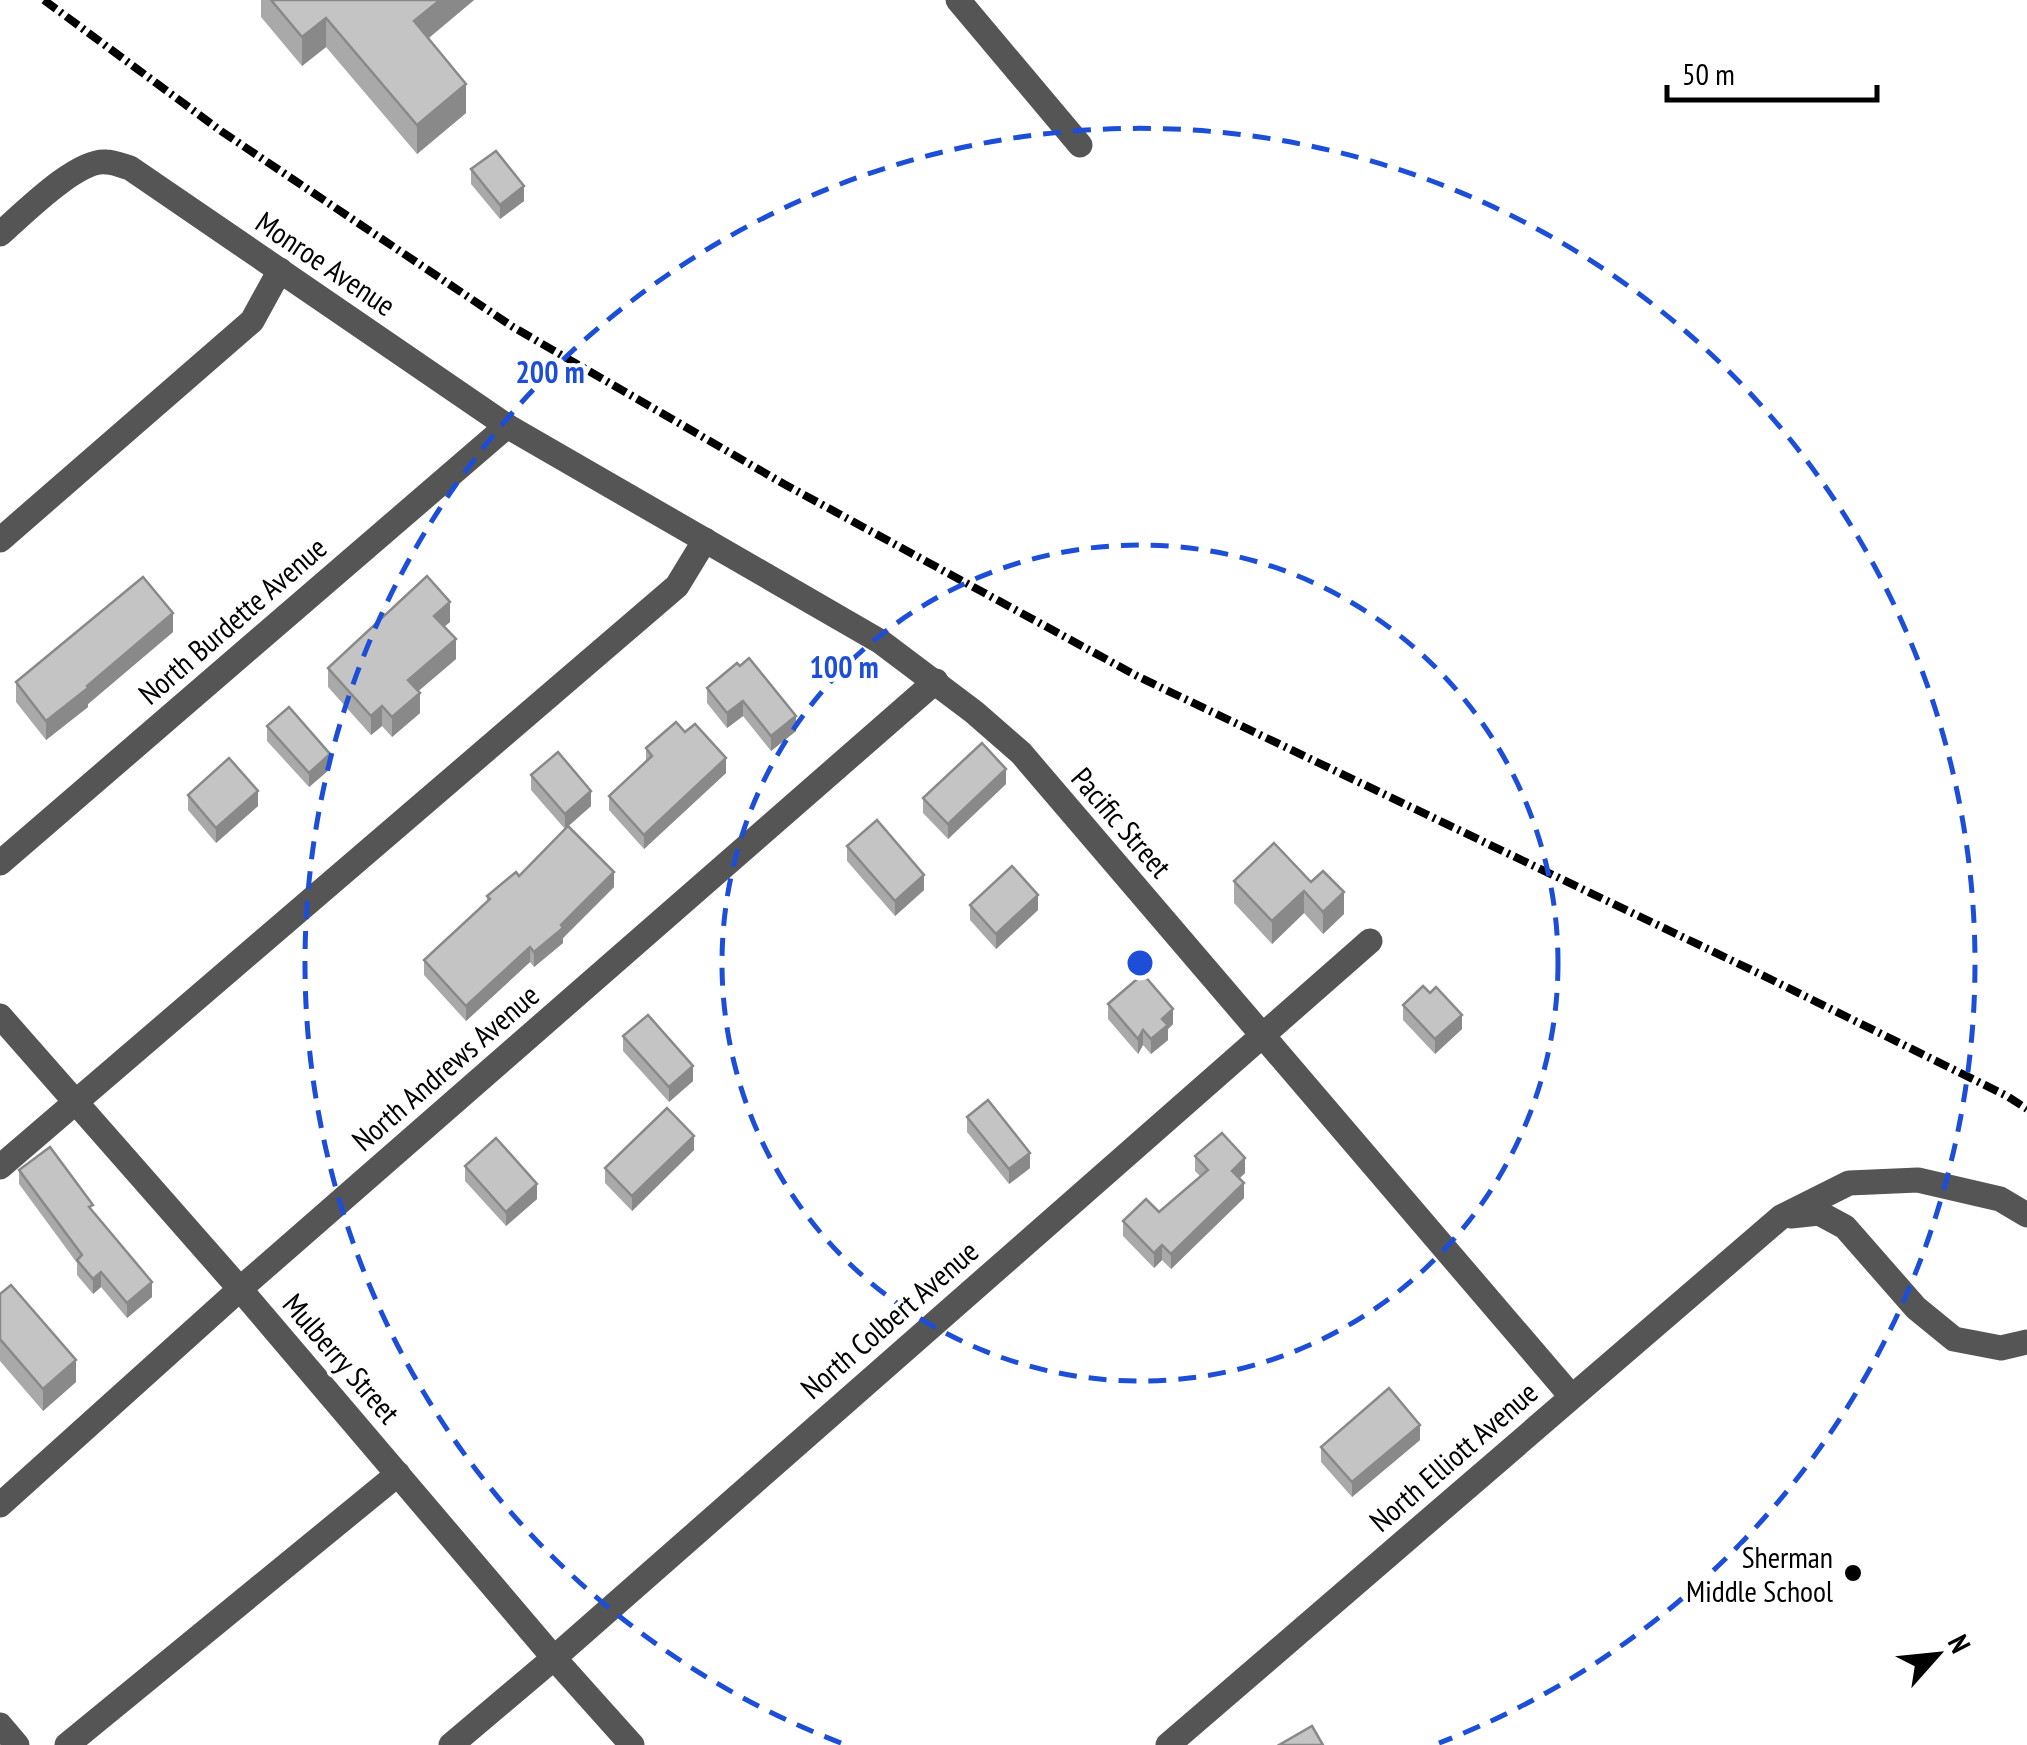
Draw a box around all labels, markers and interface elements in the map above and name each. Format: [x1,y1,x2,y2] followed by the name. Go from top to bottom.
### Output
[1667,40,1877,102] scale bar
[1682,54,1735,93] text: 50 m
[249,202,403,324] street label: Monroe Avenue
[515,352,585,391] text: 200 m
[130,528,334,712] street label: North Burdette Avenue
[809,647,879,686] text: 100 m
[1063,759,1181,886] street label: Pacific Street
[1122,945,1158,981] centre of rings
[344,975,546,1159] street label: North Andrews Avenue
[792,1231,986,1407] street label: North Colbert Avenue
[275,1285,410,1432] street label: Mulberry Street
[1361,1372,1545,1540] street label: North Elliott Avenue
[1686,1537,1833,1610] place label: Sherman Middle School
[1842,1562,1864,1584] marker: Sherman Middle School
[1887,1605,1987,1705] north arrow
[1940,1628,1980,1659] text: N

